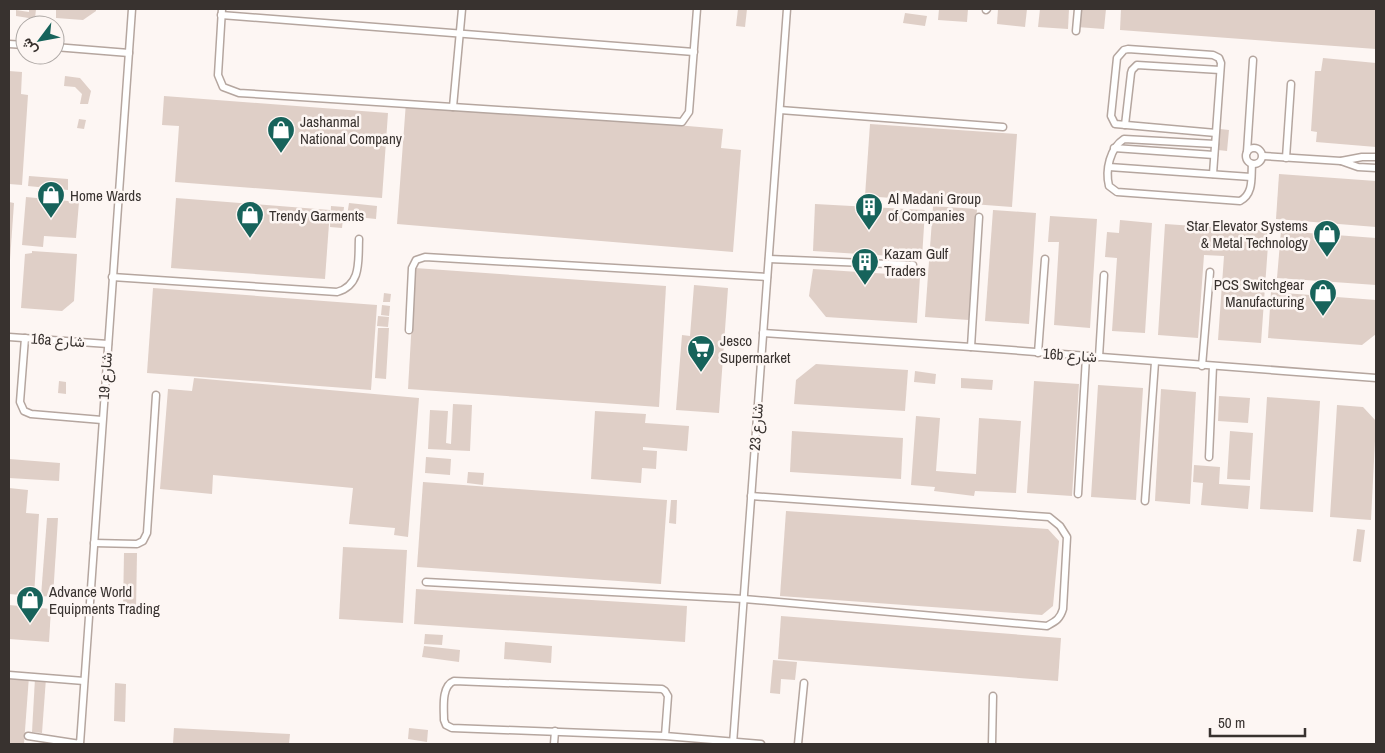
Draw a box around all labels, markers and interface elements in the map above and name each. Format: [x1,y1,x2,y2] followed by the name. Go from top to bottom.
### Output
[15,15,65,65] north arrow
[17,35,41,59] text: ش
[300,111,403,149] place label: Jashanmal National Company
[266,115,296,154] shop icon: Jashanmal National Company
[36,180,66,219] shop icon: Home Wards
[70,185,141,206] place label: Home Wards
[887,188,981,226] place label: Al Madani Group of Companies
[854,192,884,231] building icon: Al Madani Group of Companies
[235,200,265,239] shop icon: Trendy Garments
[269,205,364,226] place label: Trendy Garments
[1186,215,1309,253] place label: Star Elevator Systems & Metal Technology
[1312,219,1342,258] shop icon: Star Elevator Systems & Metal Technology
[884,243,949,281] place label: Kazam Gulf Traders
[850,247,880,286] building icon: Kazam Gulf Traders
[1214,274,1304,312] place label: PCS Switchgear Manufacturing
[1308,278,1338,317] shop icon: PCS Switchgear Manufacturing
[30,328,86,353] street label: 16a شارع
[720,330,791,368] place label: Jesco Supermarket
[686,334,716,373] supermarket icon: Jesco Supermarket
[1042,343,1098,368] street label: 16b شارع
[93,352,118,400] street label: شارع 19
[744,403,769,451] street label: شارع 23
[48,581,160,619] place label: Advance World Equipments Trading
[15,585,45,624] shop icon: Advance World Equipments Trading
[1210,706,1305,738] scale bar
[1218,712,1245,733] text: 50 m

